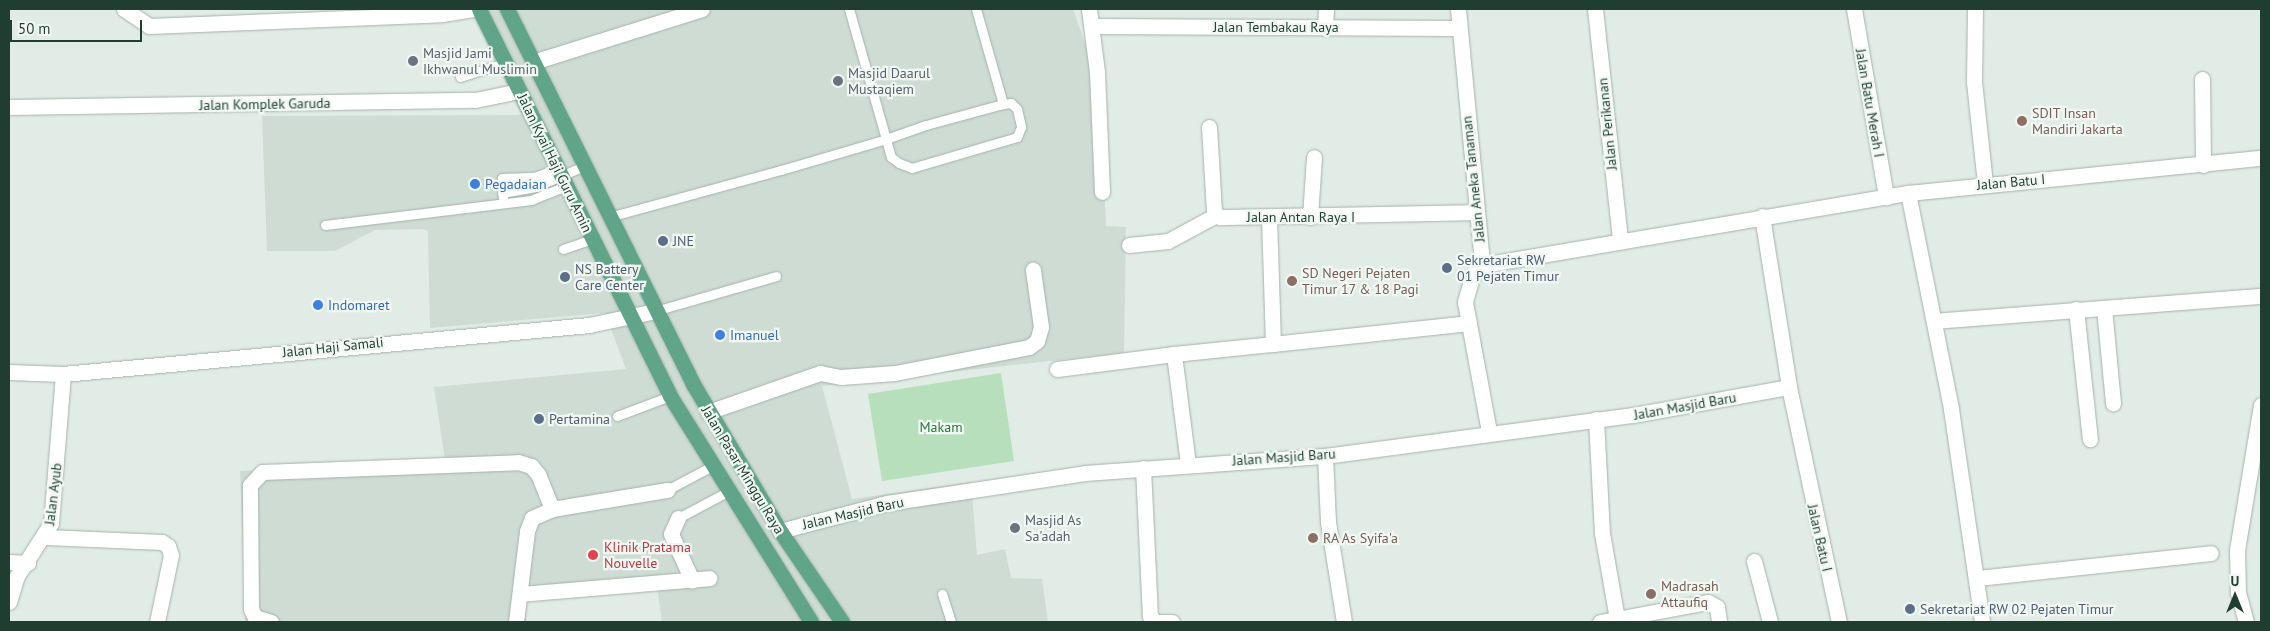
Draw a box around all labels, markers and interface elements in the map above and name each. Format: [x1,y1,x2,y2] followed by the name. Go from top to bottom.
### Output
[12,10,145,42] scale bar
[18,19,51,38] text: 50 m
[1213,19,1339,35] street label: Jalan Tembakau Raya
[423,45,537,78] place label: Masjid Jami Ikhwanul Muslimin
[1852,47,1888,159] street label: Jalan Batu Merah I
[407,55,419,67] marker: Masjid Jami Ikhwanul Muslimin
[848,65,930,98] place label: Masjid Daarul Mustaqiem
[832,75,844,87] marker: Masjid Daarul Mustaqiem
[1594,77,1620,171] street label: Jalan Perikanan
[514,91,596,235] street label: Jalan Kyai Haji Guru Amin
[199,94,331,114] street label: Jalan Komplek Garuda
[2032,105,2123,138] place label: SDIT Insan Mandiri Jakarta
[1458,115,1488,243] street label: Jalan Aneka Tanaman
[2016,115,2028,127] marker: SDIT Insan Mandiri Jakarta
[1976,171,2046,193] street label: Jalan Batu I
[485,176,547,192] place label: Pegadaian
[469,178,481,190] marker: Pegadaian
[1247,209,1355,225] street label: Jalan Antan Raya I
[673,233,694,249] place label: JNE
[657,235,669,247] marker: JNE
[1457,252,1559,284] place label: Sekretariat RW 01 Pejaten Timur
[575,261,644,294] place label: NS Battery Care Center
[1441,262,1453,274] marker: Sekretariat RW 01 Pejaten Timur
[1302,265,1420,298] place label: SD Negeri Pejaten Timur 17 & 18 Pagi
[559,271,571,283] marker: NS Battery Care Center
[1286,275,1298,287] marker: SD Negeri Pejaten Timur 17 & 18 Pagi
[328,297,390,313] place label: Indomaret
[312,299,324,311] marker: Indomaret
[730,327,779,343] place label: Imanuel
[714,329,726,341] marker: Imanuel
[282,333,384,361] street label: Jalan Haji Samali
[1633,389,1737,423] street label: Jalan Masjid Baru
[698,403,788,537] street label: Jalan Pasar Minggu Raya
[549,411,610,427] place label: Pertamina
[533,413,545,425] marker: Pertamina
[919,419,963,435] park label: Makam
[1232,445,1336,469] street label: Jalan Masjid Baru
[41,462,65,526] street label: Jalan Ayub
[801,493,905,533] street label: Jalan Masjid Baru
[1804,503,1836,573] street label: Jalan Batu I
[1025,512,1082,544] place label: Masjid As Sa'adah
[1009,522,1021,534] marker: Masjid As Sa'adah
[1323,530,1399,546] place label: RA As Syifa'a
[1307,532,1319,544] marker: RA As Syifa'a
[604,539,691,572] place label: Klinik Pratama Nouvelle
[586,548,600,562] marker: Klinik Pratama Nouvelle
[2210,571,2260,621] north arrow
[2231,572,2239,590] text: U
[1661,578,1719,610] place label: Madrasah Attaufiq
[1645,588,1657,600] marker: Madrasah Attaufiq
[1920,601,2114,617] place label: Sekretariat RW 02 Pejaten Timur
[1904,603,1916,615] marker: Sekretariat RW 02 Pejaten Timur

